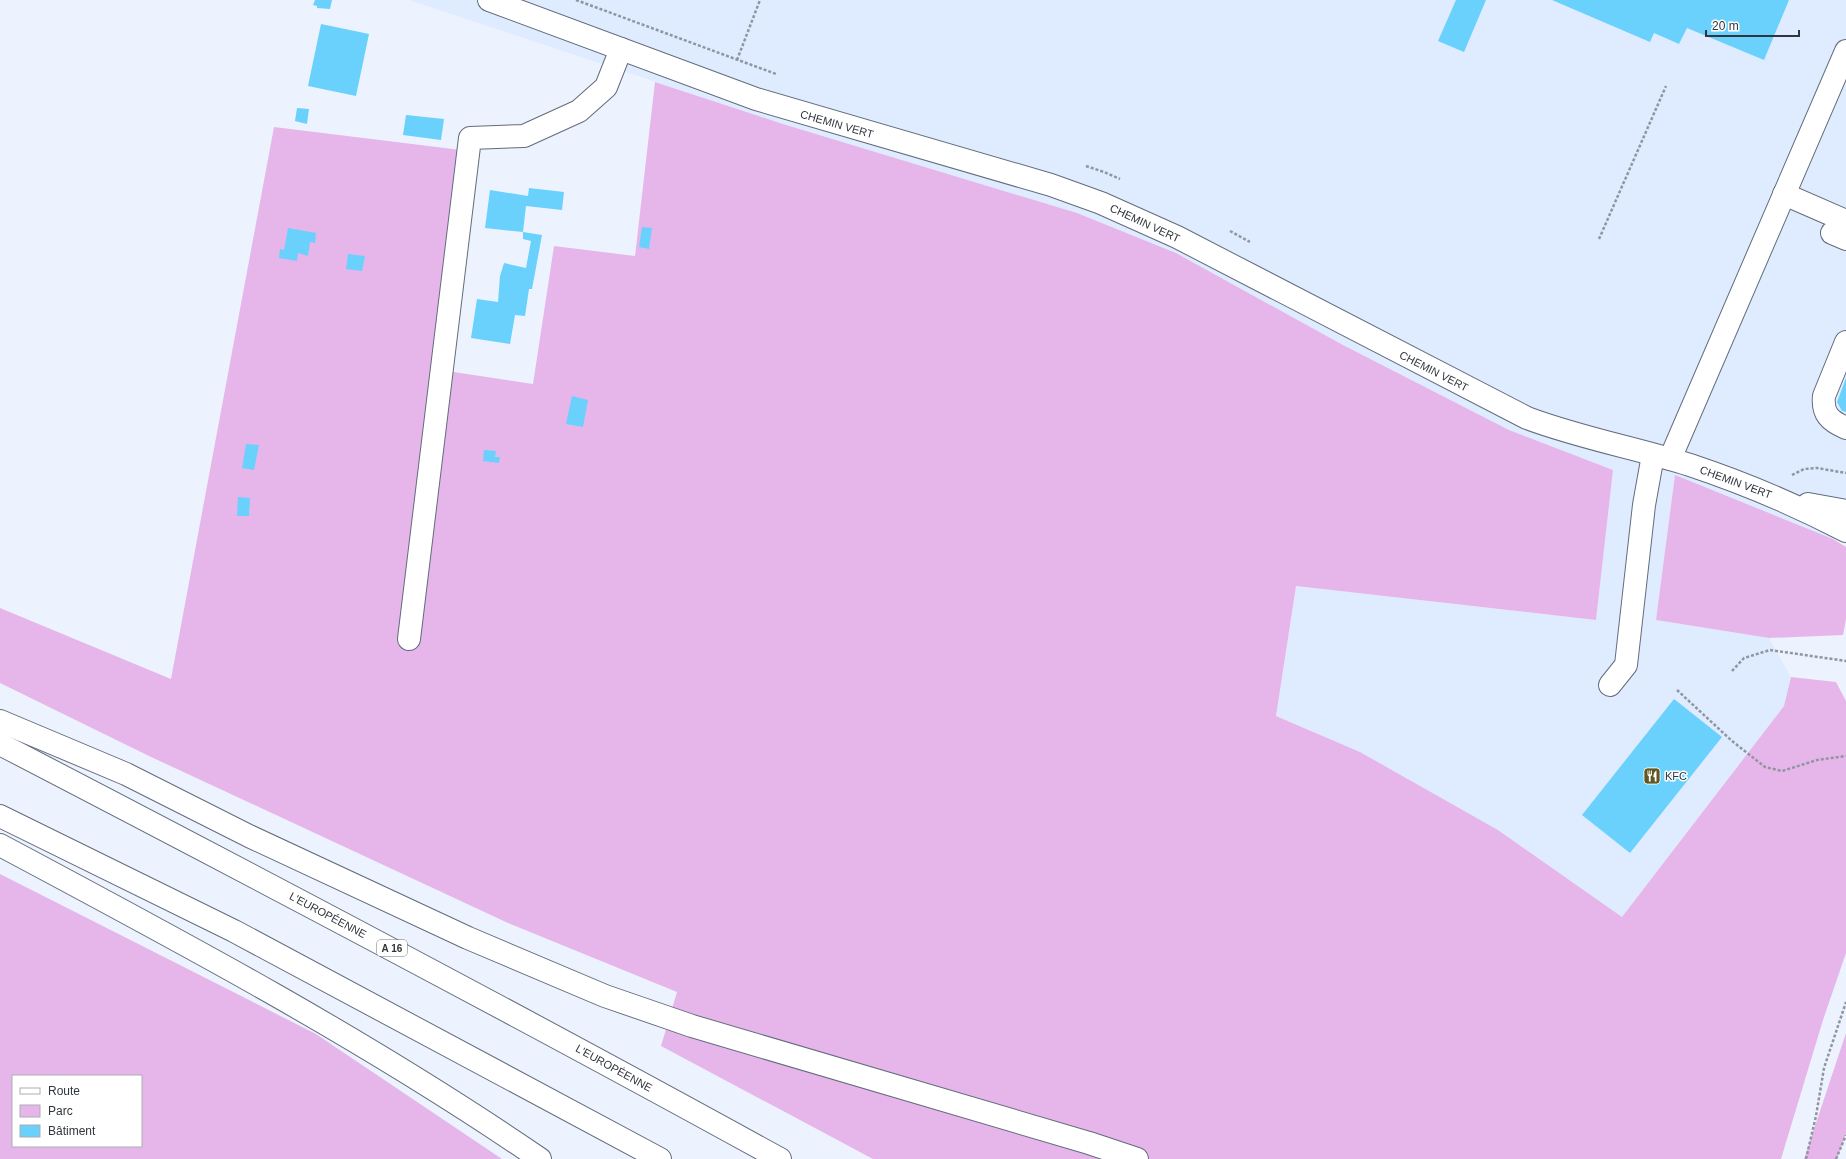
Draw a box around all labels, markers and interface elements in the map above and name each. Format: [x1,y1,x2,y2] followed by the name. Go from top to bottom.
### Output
[1706,12,1799,38] scale bar
[1712,19,1739,33] text: 20 m
[799,108,875,140] street label: CHEMIN VERT
[1108,202,1182,245] street label: CHEMIN VERT
[1398,348,1471,394] street label: CHEMIN VERT
[1698,463,1774,501] street label: CHEMIN VERT
[1642,766,1662,786] restaurant icon: KFC
[1665,770,1687,782] place label: KFC
[288,890,368,940] street label: L'EUROPÉENNE
[377,940,407,956] road number: A 16
[574,1042,654,1094] street label: L'EUROPÉENNE
[12,1075,142,1147] legend
[48,1084,80,1098] text: Route
[48,1104,73,1118] text: Parc
[48,1124,96,1138] text: Bâtiment

